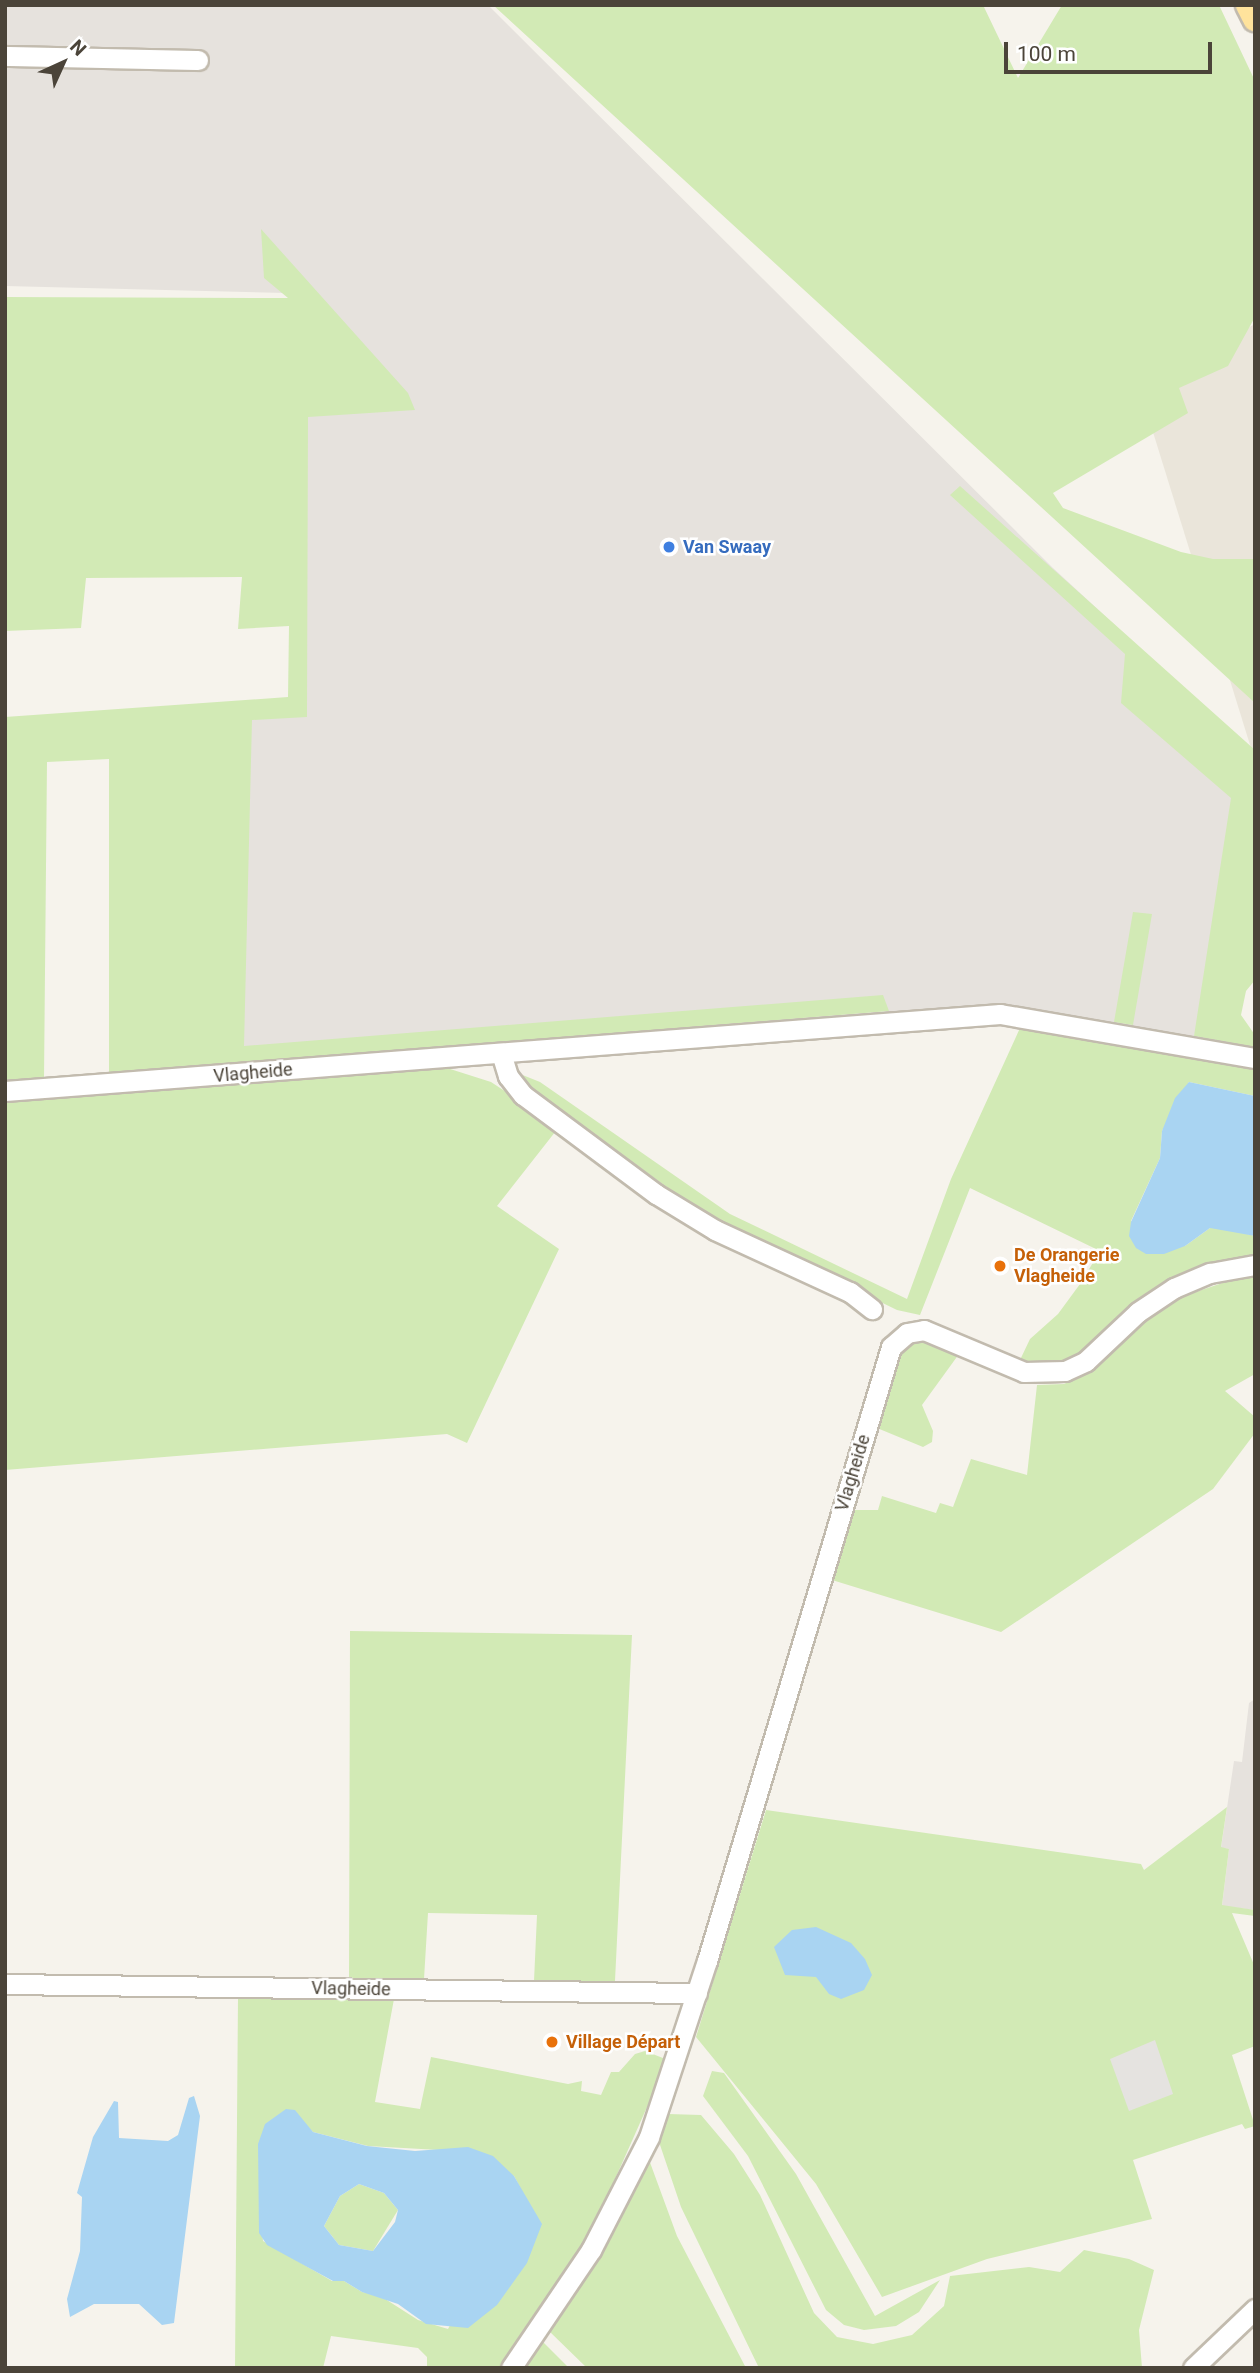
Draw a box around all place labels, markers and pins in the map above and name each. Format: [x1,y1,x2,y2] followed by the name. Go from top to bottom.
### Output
[683,536,771,558] place label: Van Swaay
[661,539,677,555] marker: Van Swaay
[1014,1245,1119,1288] place label: De Orangerie Vlagheide
[992,1258,1008,1274] marker: De Orangerie Vlagheide
[566,2031,680,2053] place label: Village Départ
[544,2034,560,2050] marker: Village Départ

